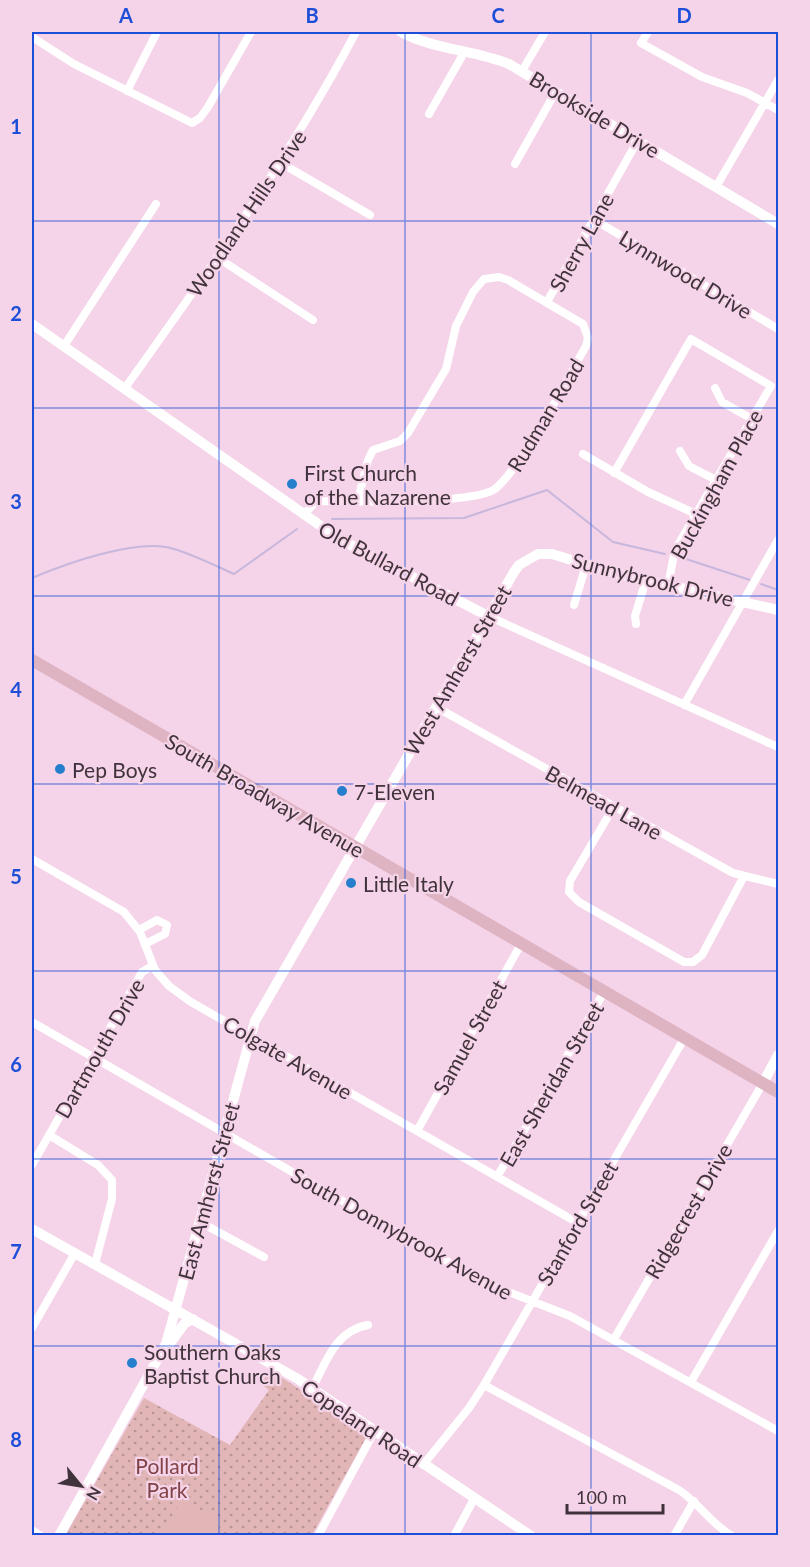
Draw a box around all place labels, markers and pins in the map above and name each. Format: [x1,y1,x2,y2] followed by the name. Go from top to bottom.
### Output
[304,460,451,509] place label: First Church of the Nazarene
[285,477,299,491] marker: First Church of the Nazarene
[72,757,157,782] place label: Pep Boys
[53,762,67,776] marker: Pep Boys
[354,779,435,804] place label: 7-Eleven
[335,784,349,798] marker: 7-Eleven
[363,871,454,896] place label: Little Italy
[344,876,358,890] marker: Little Italy
[144,1339,281,1388] place label: Southern Oaks Baptist Church
[125,1356,139,1370] marker: Southern Oaks Baptist Church

